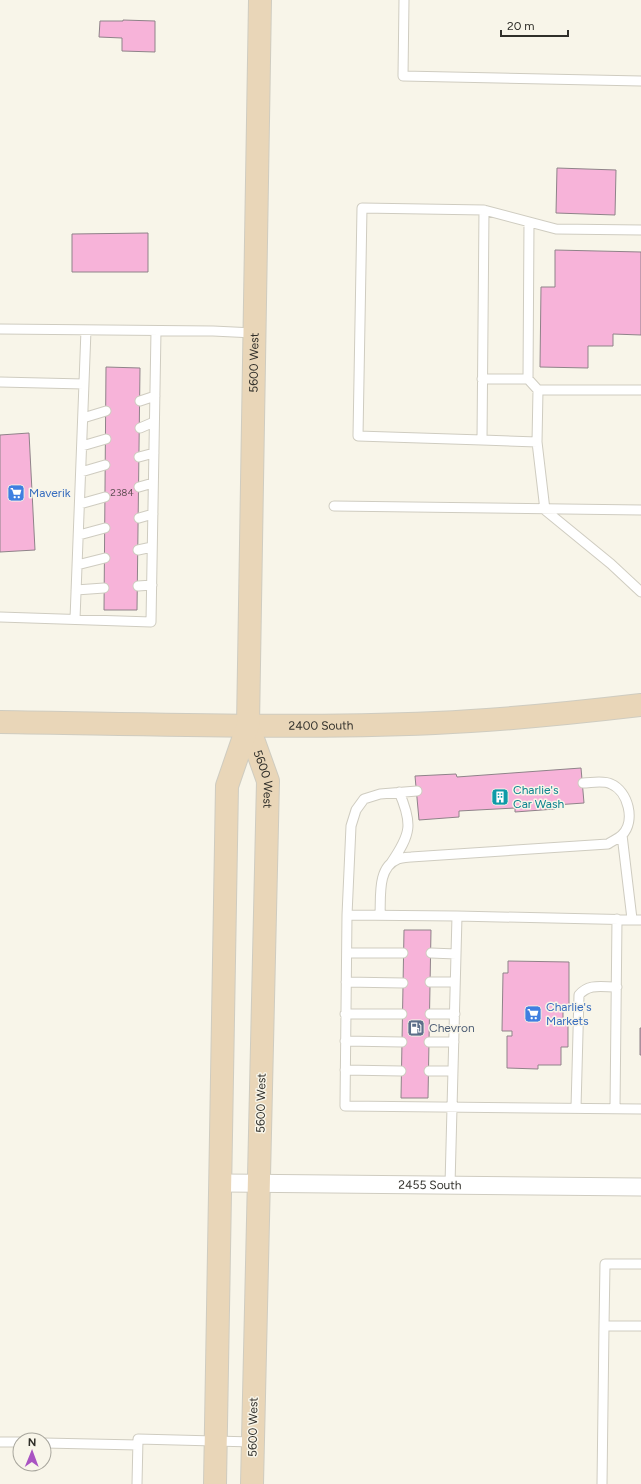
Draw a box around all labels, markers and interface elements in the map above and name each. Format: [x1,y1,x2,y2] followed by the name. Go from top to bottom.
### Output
[501,12,568,38] scale bar
[507,19,535,33] text: 20 m
[247,332,261,393] street label: 5600 West
[6,483,26,503] supermarket icon: Maverik
[29,486,71,500] place label: Maverik
[110,486,134,499] house number: 2384
[289,718,354,733] street label: 2400 South
[251,748,275,809] street label: 5600 West
[513,783,565,811] place label: Charlie's Car Wash
[490,787,510,807] building icon: Charlie's Car Wash
[546,1000,592,1028] place label: Charlie's Markets
[523,1004,543,1024] supermarket icon: Charlie's Markets
[406,1018,426,1038] fuel station icon: Chevron
[429,1021,475,1035] place label: Chevron
[253,1073,269,1133] street label: 5600 West
[398,1178,462,1192] street label: 2455 South
[245,1397,261,1457] street label: 5600 West
[12,1432,52,1472] north arrow
[28,1436,37,1449] text: N

